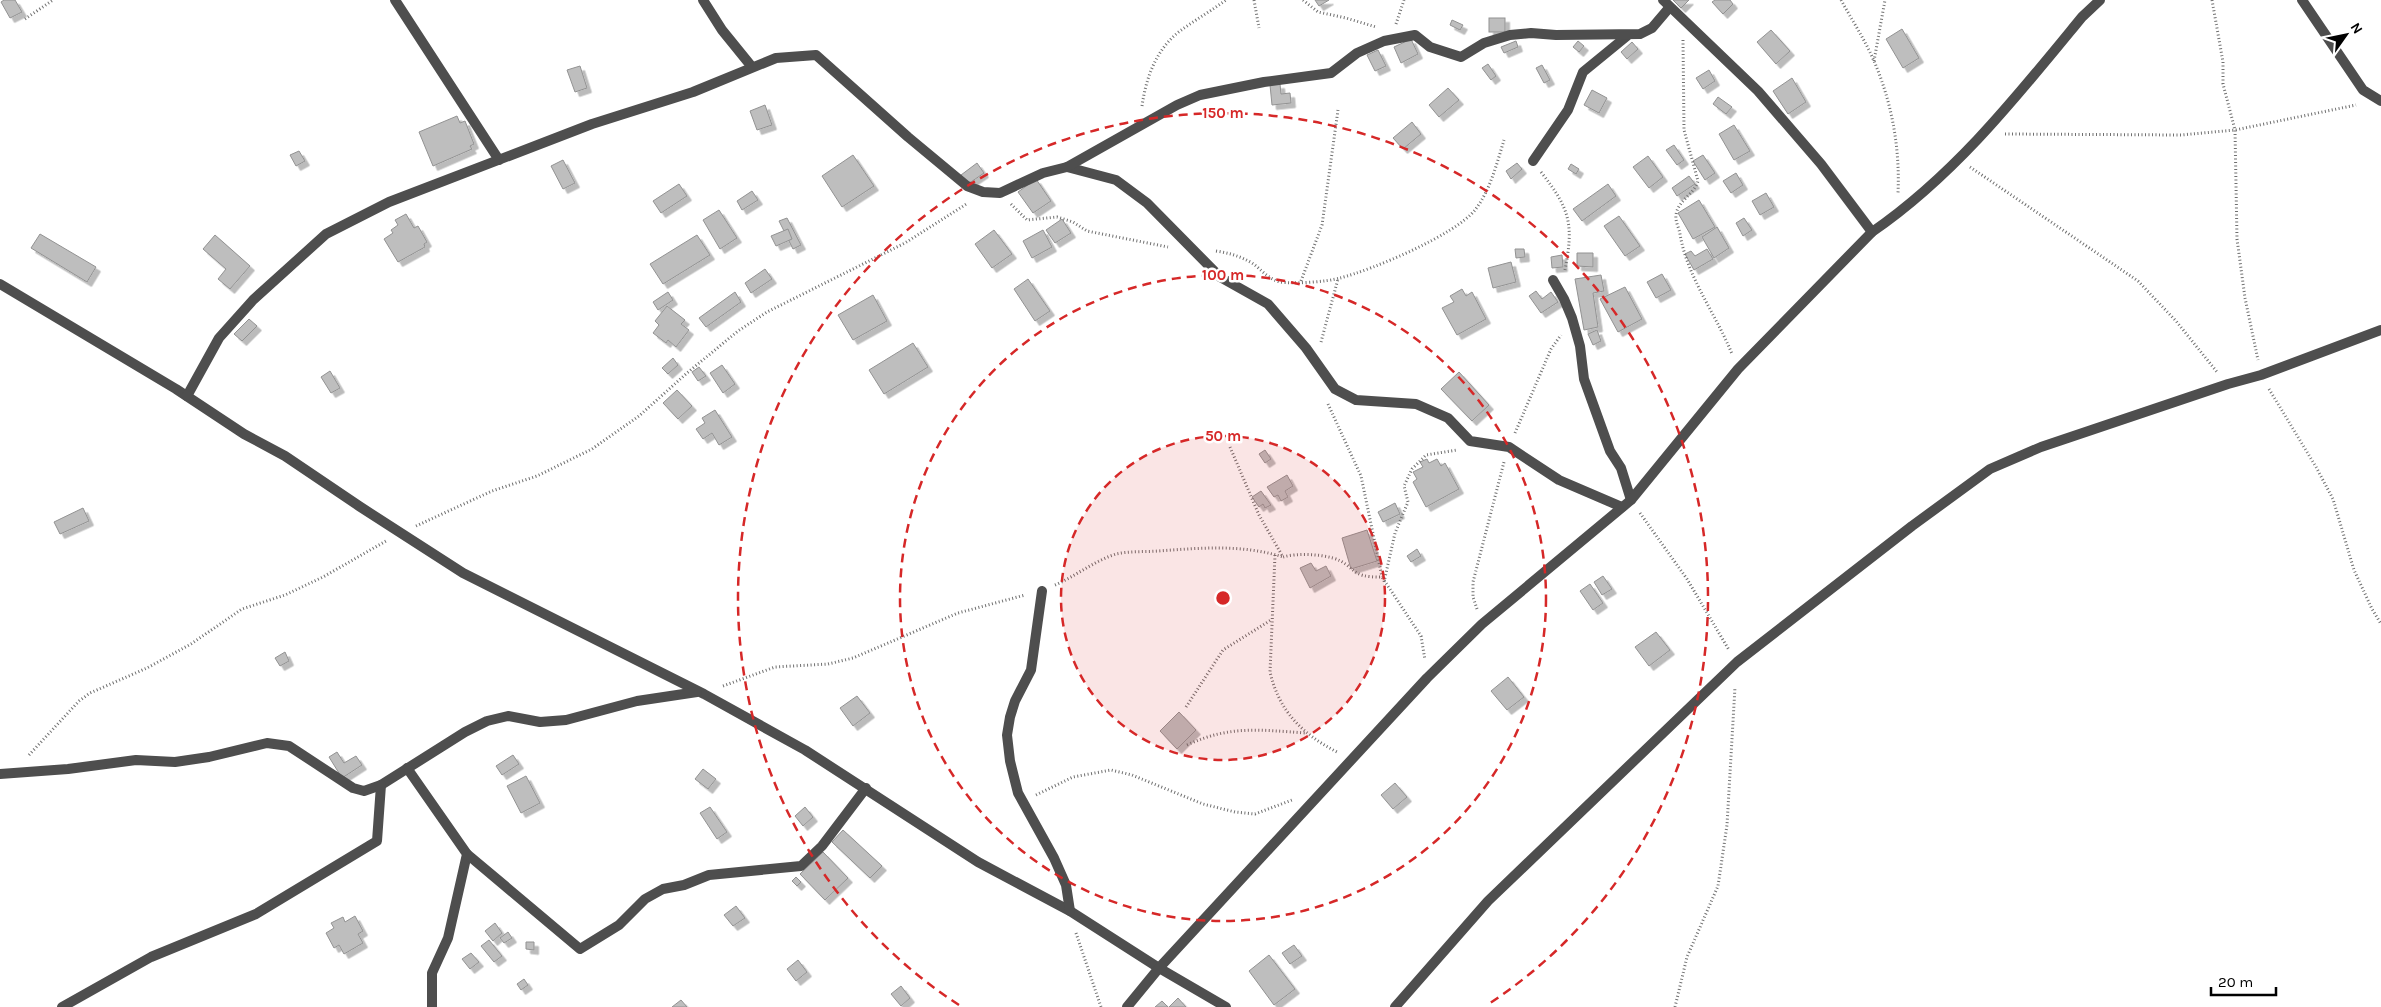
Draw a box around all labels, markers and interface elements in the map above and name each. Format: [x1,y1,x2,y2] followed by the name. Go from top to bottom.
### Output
[2321,10,2371,60] north arrow
[2347,19,2366,37] text: N
[1202,104,1244,122] text: 150 m
[1202,266,1244,284] text: 100 m
[1205,427,1241,445] text: 50 m
[1214,589,1232,607] centre of rings
[2211,964,2276,996] scale bar
[2218,973,2253,991] text: 20 m

